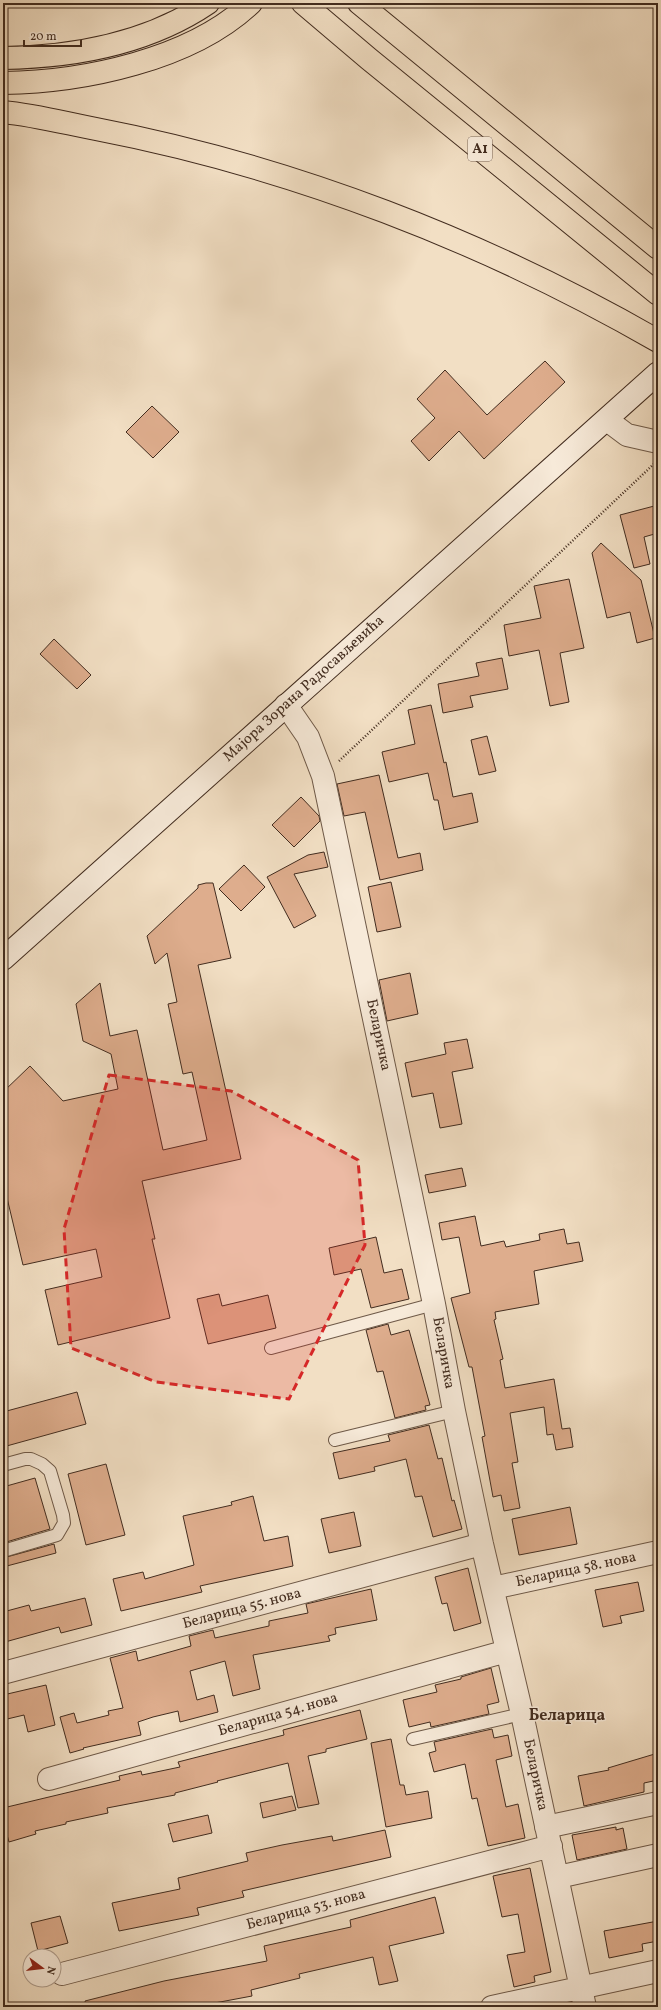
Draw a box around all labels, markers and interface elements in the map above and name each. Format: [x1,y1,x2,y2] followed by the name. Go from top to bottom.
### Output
[24,22,81,48] scale bar
[30,29,57,45] text: 20 m
[468,137,492,161] road number: A1
[219,611,389,767] street label: Мајора Зорана Радосављевића
[360,997,396,1073] street label: Беларичка
[426,1315,460,1391] street label: Беларичка
[514,1547,638,1593] street label: Беларица 58. нова
[180,1583,304,1635] street label: Беларица 55. нова
[216,1688,340,1742] street label: Беларица 54. нова
[529,1705,606,1727] district label: Беларица
[517,1737,553,1813] street label: Беларичка
[244,1884,368,1936] street label: Беларица 53. нова
[22,1948,62,1988] north arrow
[42,1964,58,1976] text: N

